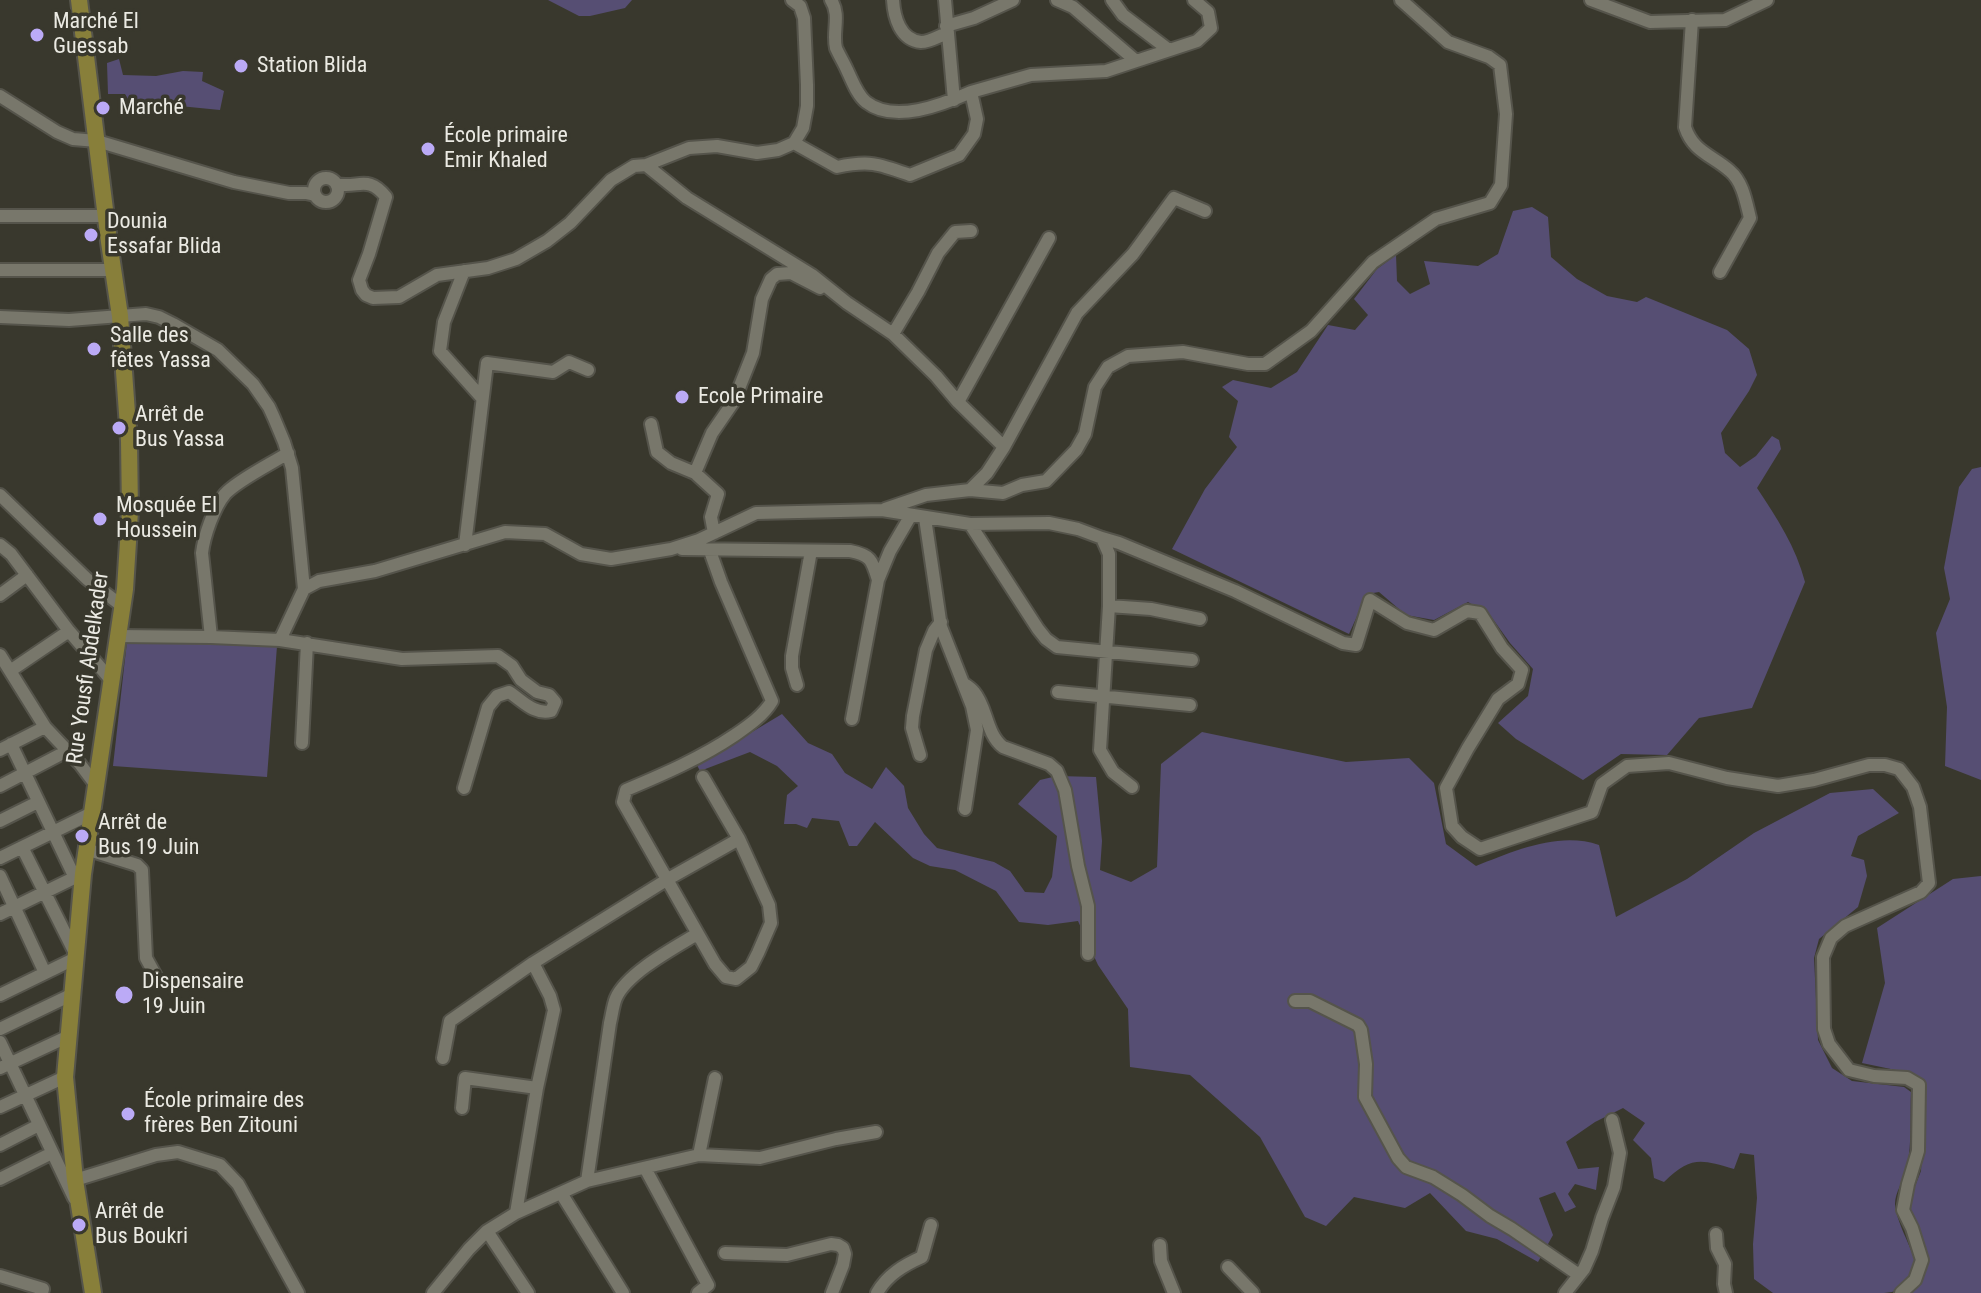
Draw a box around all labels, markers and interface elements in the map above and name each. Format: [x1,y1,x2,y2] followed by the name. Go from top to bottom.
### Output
[53,9,139,60] place label: Marché El Guessab
[28,26,46,44] marker: Marché El Guessab
[257,53,367,79] place label: Station Blida
[232,57,250,75] marker: Station Blida
[119,95,184,121] place label: Marché
[94,99,112,117] marker: Marché
[444,123,568,174] place label: École primaire Emir Khaled
[419,140,437,158] marker: École primaire Emir Khaled
[107,209,221,260] place label: Dounia Essafar Blida
[82,226,100,244] marker: Dounia Essafar Blida
[110,323,211,374] place label: Salle des fêtes Yassa
[85,340,103,358] marker: Salle des fêtes Yassa
[698,384,823,410] place label: Ecole Primaire
[673,388,691,406] marker: Ecole Primaire
[135,402,225,454] place label: Arrêt de Bus Yassa
[110,419,128,437] marker: Arrêt de Bus Yassa
[116,493,217,544] place label: Mosquée El Houssein
[91,510,109,528] marker: Mosquée El Houssein
[62,570,116,766] street label: Rue Yousfi Abdelkader
[98,810,199,862] place label: Arrêt de Bus 19 Juin
[73,827,91,845] marker: Arrêt de Bus 19 Juin
[142,969,244,1020] place label: Dispensaire 19 Juin
[113,984,135,1006] marker: Dispensaire 19 Juin
[144,1088,304,1140] place label: École primaire des frères Ben Zitouni
[119,1105,137,1123] marker: École primaire des frères Ben Zitouni
[95,1199,188,1250] place label: Arrêt de Bus Boukri
[70,1216,88,1234] marker: Arrêt de Bus Boukri

